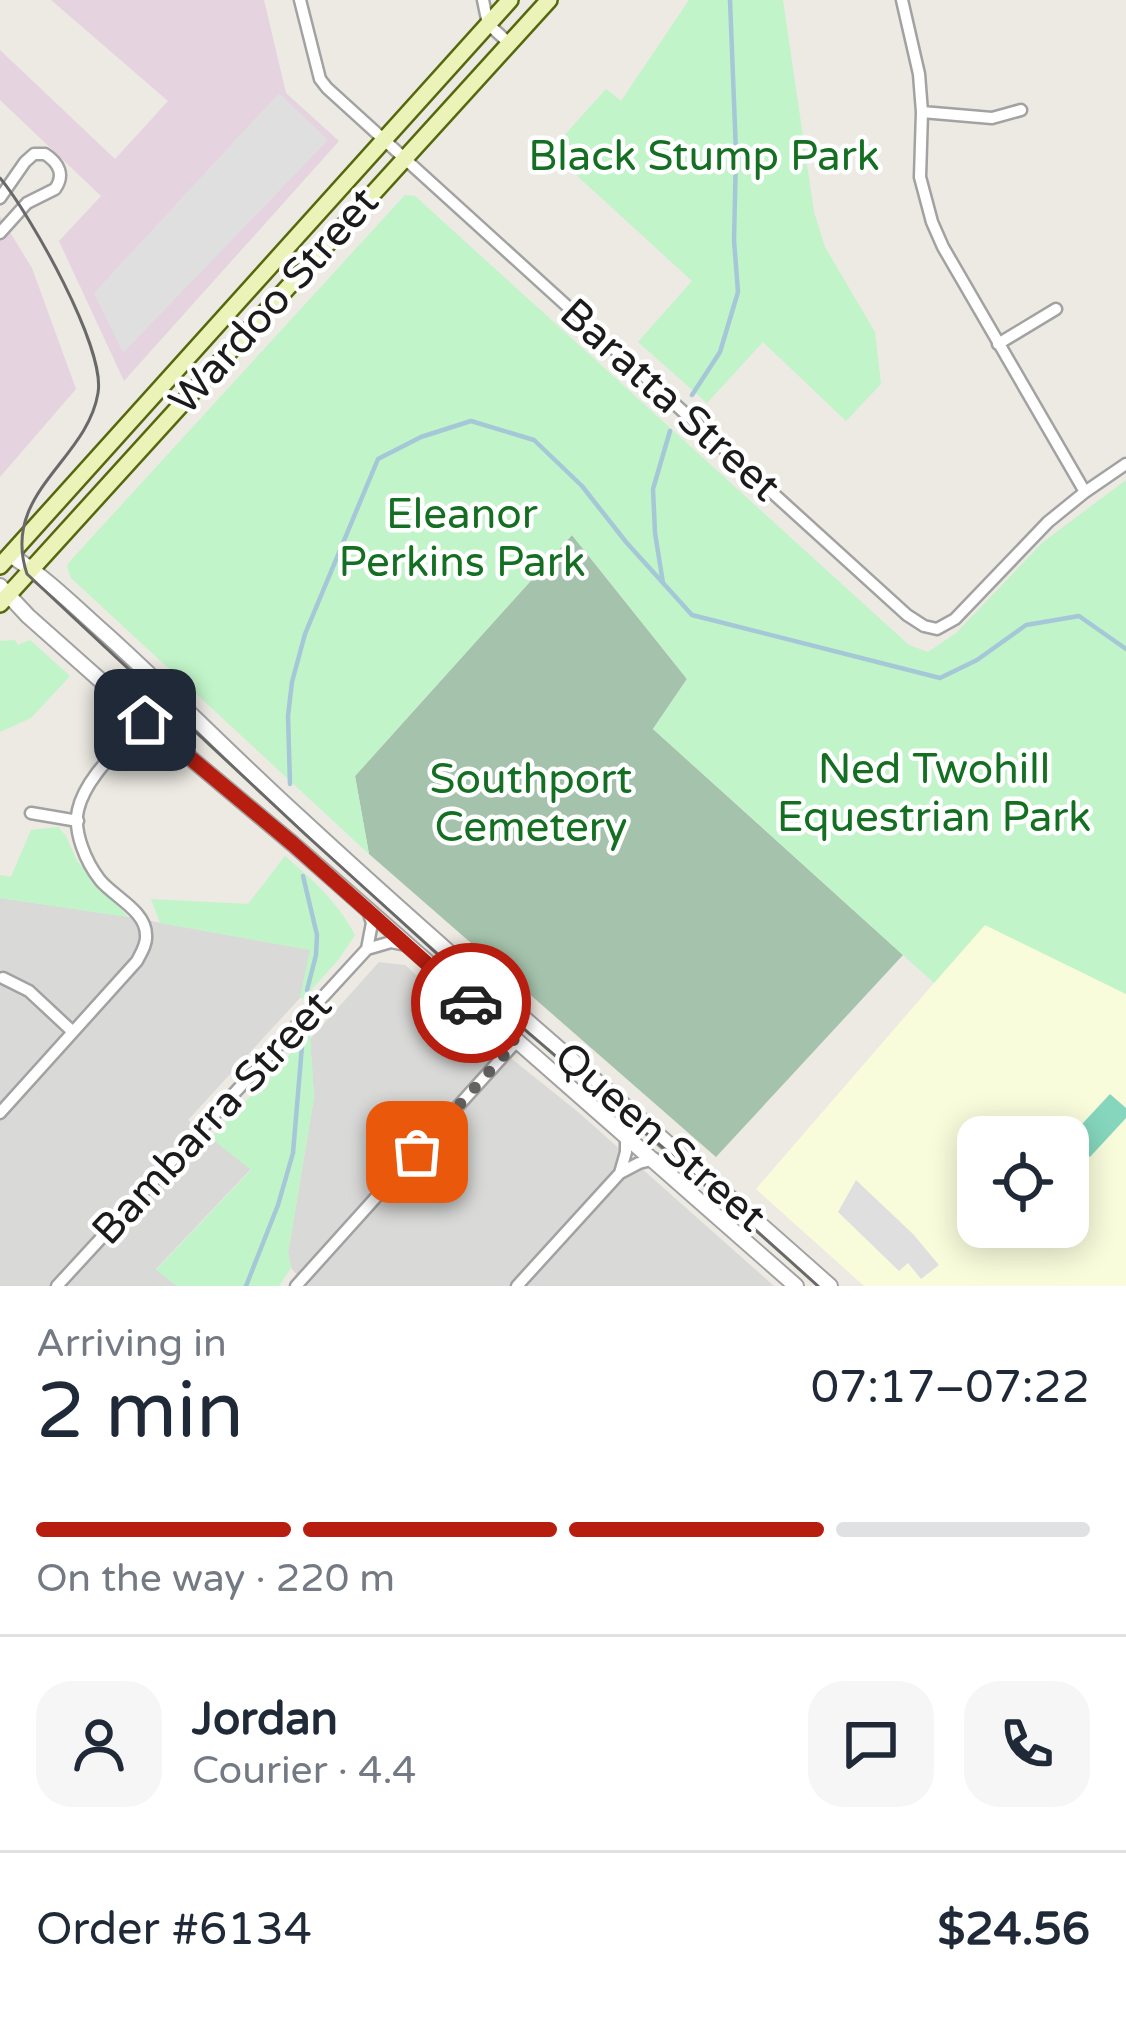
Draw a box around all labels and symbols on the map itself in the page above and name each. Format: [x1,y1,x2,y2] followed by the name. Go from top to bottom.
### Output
[528,131,880,182] park label: Black Stump Park
[159,177,389,425] street label: Wardoo Street
[549,288,791,512] street label: Baratta Street
[338,489,586,588] park label: Eleanor Perkins Park
[94,669,196,771] pin
[777,744,1091,843] park label: Ned Twohill Equestrian Park
[430,754,632,853] park label: Southport Cemetery
[411,943,531,1063] courier
[81,981,343,1255] street label: Bambarra Street
[544,1031,776,1243] street label: Queen Street
[366,1101,468,1203] pin

